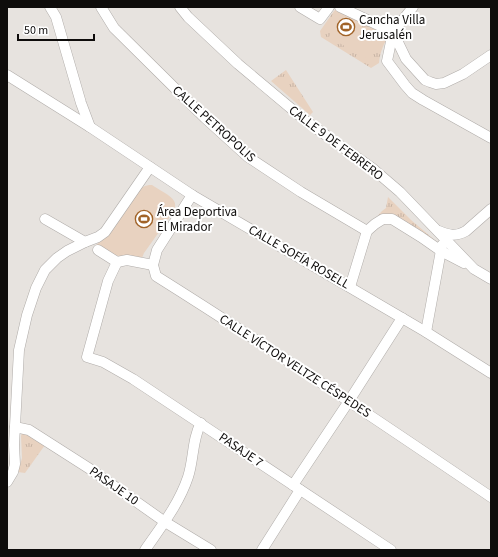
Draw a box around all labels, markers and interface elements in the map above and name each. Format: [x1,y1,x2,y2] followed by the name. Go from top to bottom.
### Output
[359,11,425,44] place label: Cancha Villa Jerusalén
[18,16,94,42] scale bar
[336,17,356,37] sports icon: Cancha Villa Jerusalén
[24,22,48,39] text: 50 m
[168,82,260,166] street label: CALLE PETROPOLIS
[285,101,387,185] street label: CALLE 9 DE FEBRERO
[157,203,237,236] place label: Área Deportiva El Mirador
[134,209,154,229] sports icon: Área Deportiva El Mirador
[245,221,353,293] street label: CALLE SOFÍA ROSELL
[216,310,374,422] street label: CALLE VÍCTOR VELTZE CÉSPEDES
[215,429,267,471] street label: PASAJE 7
[86,462,142,510] street label: PASAJE 10

